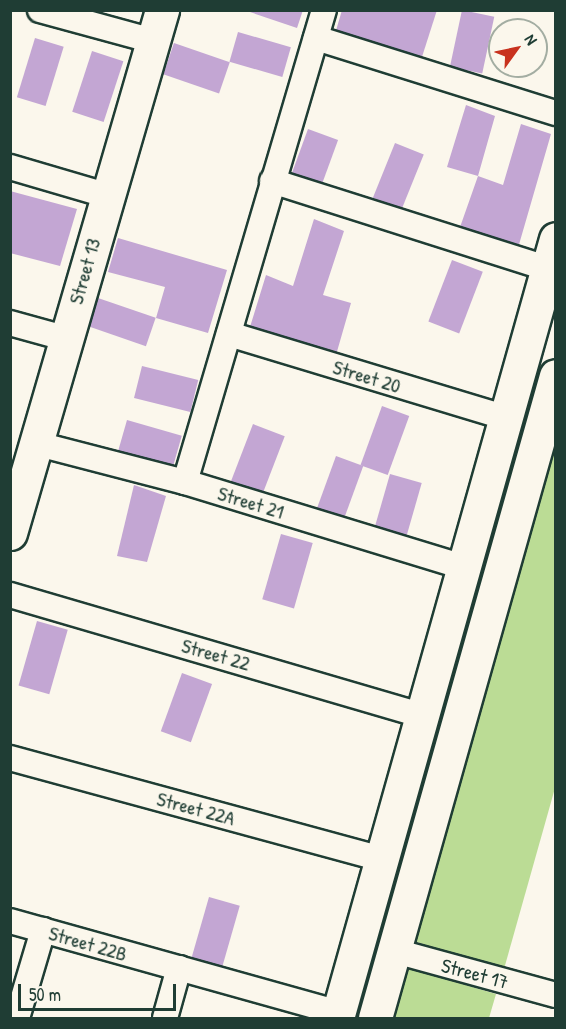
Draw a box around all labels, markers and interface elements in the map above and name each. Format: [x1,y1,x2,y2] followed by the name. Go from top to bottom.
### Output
[488,18,548,78] north arrow
[520,30,543,49] text: N
[63,235,105,307] street label: Street 13
[330,354,404,398] street label: Street 20
[215,481,287,523] street label: Street 21
[179,633,253,675] street label: Street 22
[154,786,238,830] street label: Street 22A
[46,920,130,966] street label: Street 22B
[439,953,511,993] street label: Street 17
[21,972,178,1010] scale bar
[29,982,61,1007] text: 50 m

